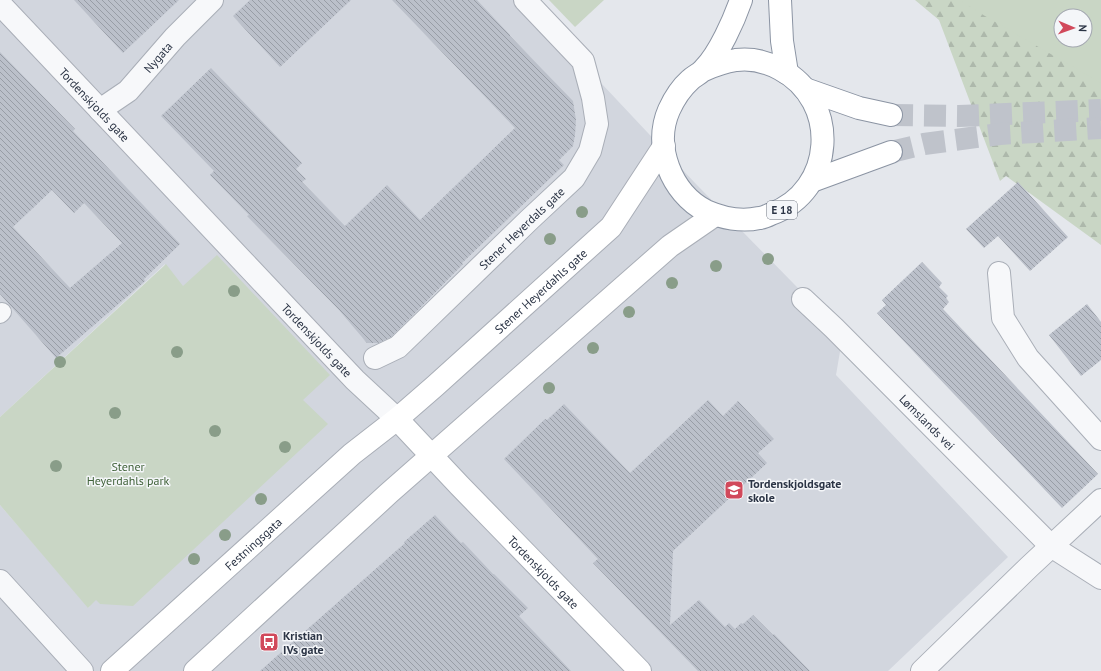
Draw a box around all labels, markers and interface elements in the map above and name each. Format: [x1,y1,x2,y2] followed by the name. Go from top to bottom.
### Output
[1053,8,1093,48] north arrow
[1076,24,1090,32] text: N
[140,38,175,75] street label: Nygata
[56,64,133,144] street label: Tordenskjolds gate
[475,184,567,272] street label: Stener Heyerdals gate
[767,201,797,219] road number: E 18
[491,245,590,336] street label: Stener Heyerdahls gate
[279,300,356,380] street label: Tordenskjolds gate
[897,391,958,453] street label: Lømslands vei
[87,459,170,488] park label: Stener Heyerdahls park
[748,476,841,505] place label: Tordenskjoldsgate skole
[723,479,745,501] school or university icon: Tordenskjoldsgate skole
[221,514,285,573] street label: Festningsgata
[505,532,583,612] street label: Tordenskjolds gate
[283,628,324,657] place label: Kristian IVs gate
[258,631,280,653] bus stop icon: Kristian IVs gate

